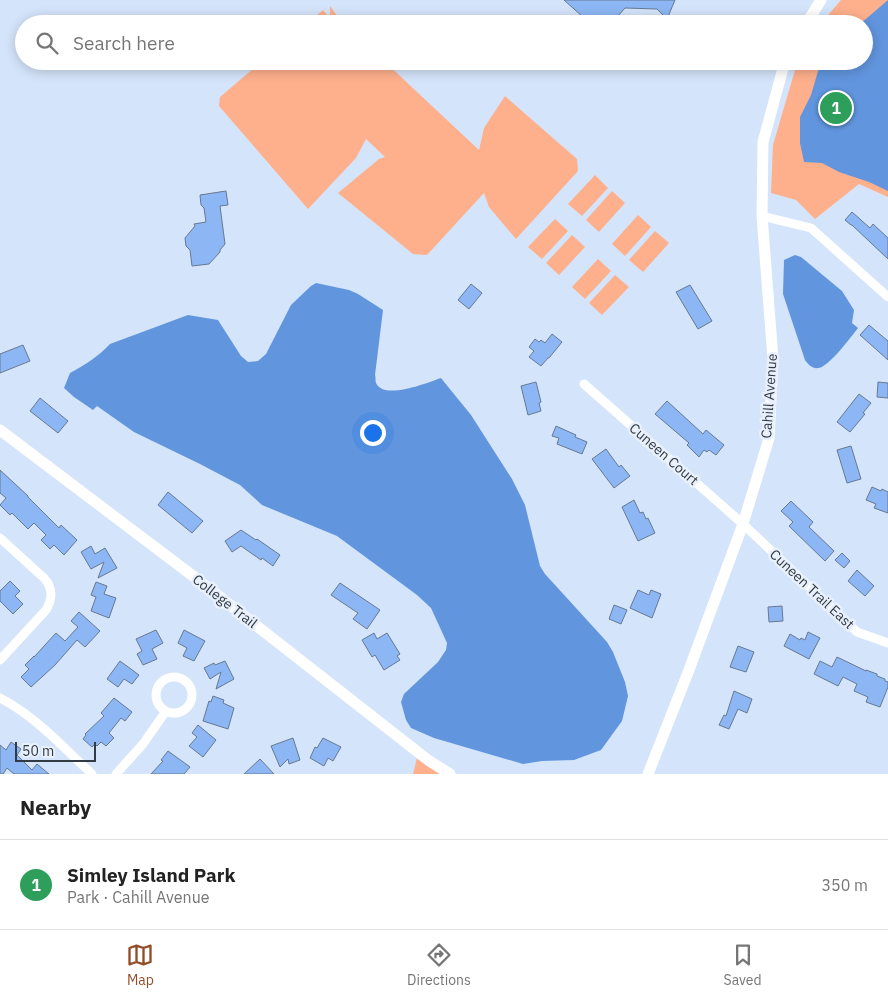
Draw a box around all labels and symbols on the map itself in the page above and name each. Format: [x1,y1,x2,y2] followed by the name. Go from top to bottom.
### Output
[820,89,852,127] pin: 1
[757,353,781,439] street label: Cahill Avenue
[626,419,702,489] street label: Cuneen Court
[360,420,386,446] your location
[766,545,858,633] street label: Cuneen Trail East
[189,570,261,632] street label: College Trail
[15,739,96,762] scale bar

